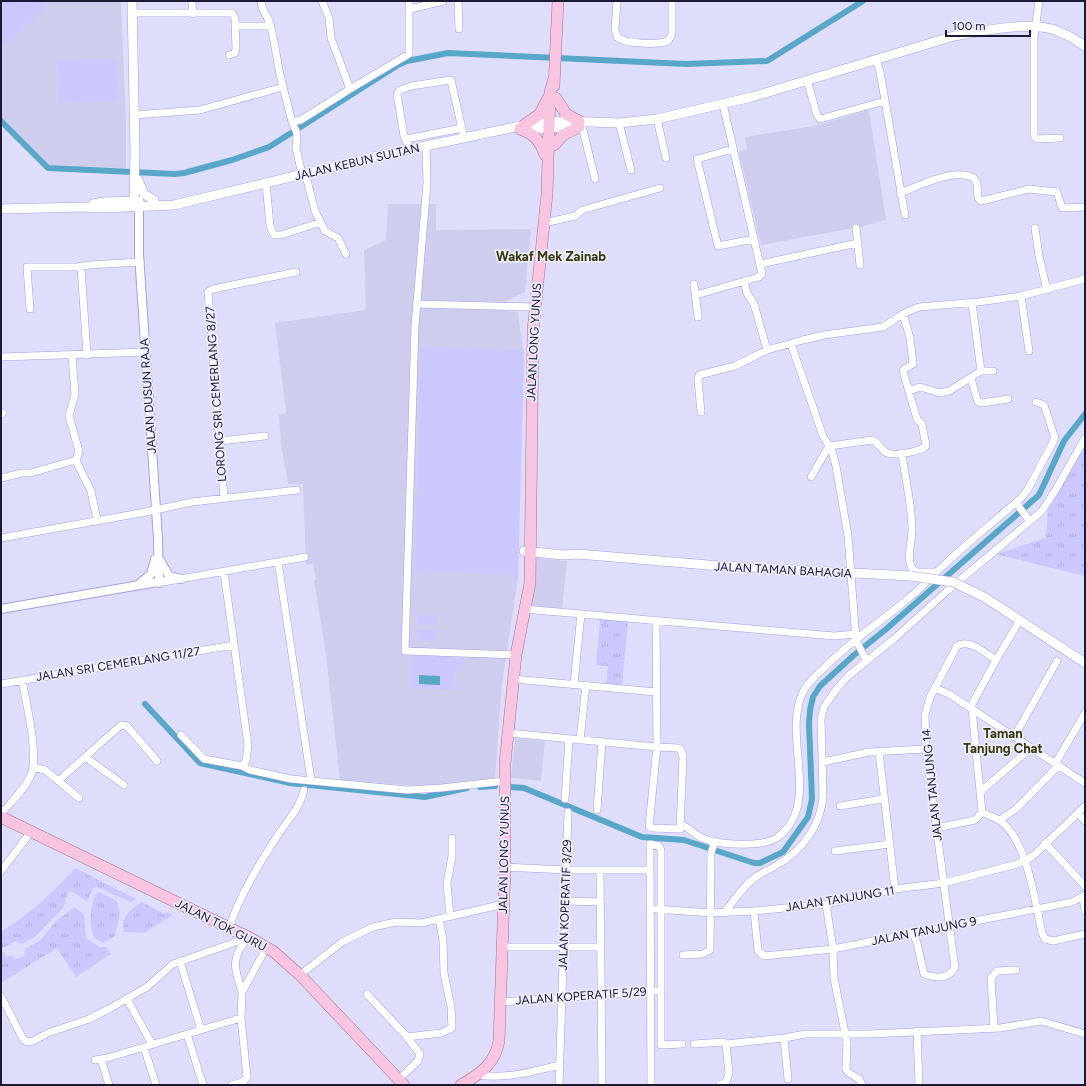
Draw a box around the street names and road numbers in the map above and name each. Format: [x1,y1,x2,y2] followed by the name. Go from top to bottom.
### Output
[293,141,421,183] street label: JALAN KEBUN SULTAN
[524,282,544,402] street label: JALAN LONG YUNUS
[203,305,229,482] street label: LORONG SRI CEMERLANG 8/27
[137,338,159,454] street label: JALAN DUSUN RAJA
[714,559,852,581] street label: JALAN TAMAN BAHAGIA
[35,644,202,684] street label: JALAN SRI CEMERLANG 11/27
[919,728,945,842] street label: JALAN TANJUNG 14
[496,796,512,914] street label: JALAN LONG YUNUS
[556,839,574,971] street label: JALAN KOPERATIF 3/29
[785,883,895,915] street label: JALAN TANJUNG 11
[173,896,269,954] street label: JALAN TOK GURU
[870,914,978,948] street label: JALAN TANJUNG 9
[515,984,647,1008] street label: JALAN KOPERATIF 5/29

